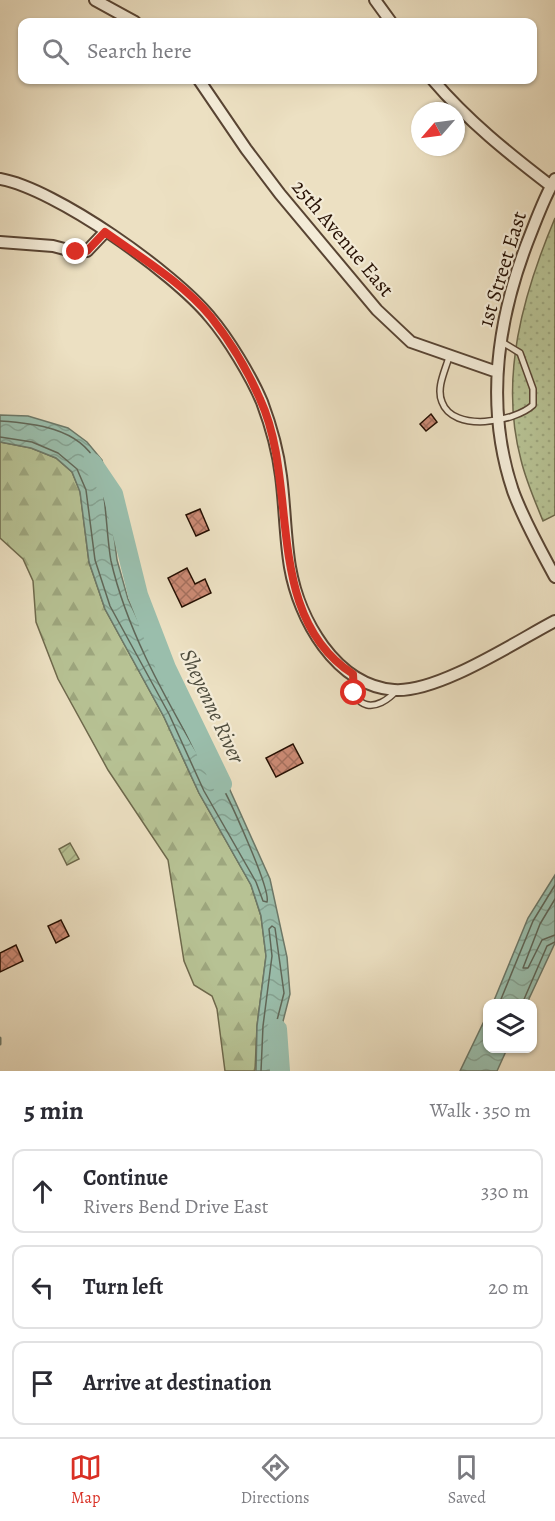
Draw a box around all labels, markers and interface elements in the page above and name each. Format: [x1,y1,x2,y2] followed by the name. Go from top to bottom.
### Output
[18,18,537,84] search box
[39,35,72,68] icon: search
[87,36,192,66] text: Search here
[411,102,465,156] north arrow
[286,173,400,303] street label: 25th Avenue East
[471,208,533,330] street label: 1st Street East
[62,238,88,264] route end
[172,644,252,769] water label: Sheyenne River
[340,679,366,705] route start
[483,999,537,1053] map controls
[483,999,537,1053] button: layers
[24,1093,84,1128] text: 5 min
[430,1097,531,1124] text: Walk · 350 m
[83,1163,168,1193] text: Continue
[26,1175,59,1208] icon: ahead
[481,1178,529,1205] text: 330 m
[83,1193,268,1220] text: Rivers Bend Drive East
[26,1271,59,1304] icon: left
[83,1272,163,1302] text: Turn left
[488,1274,529,1301] text: 20 m
[26,1367,59,1400] icon: arrive
[83,1368,272,1398] text: Arrive at destination
[69,1451,102,1509] tab: Map
[241,1451,309,1509] tab: Directions
[448,1451,486,1509] tab: Saved

